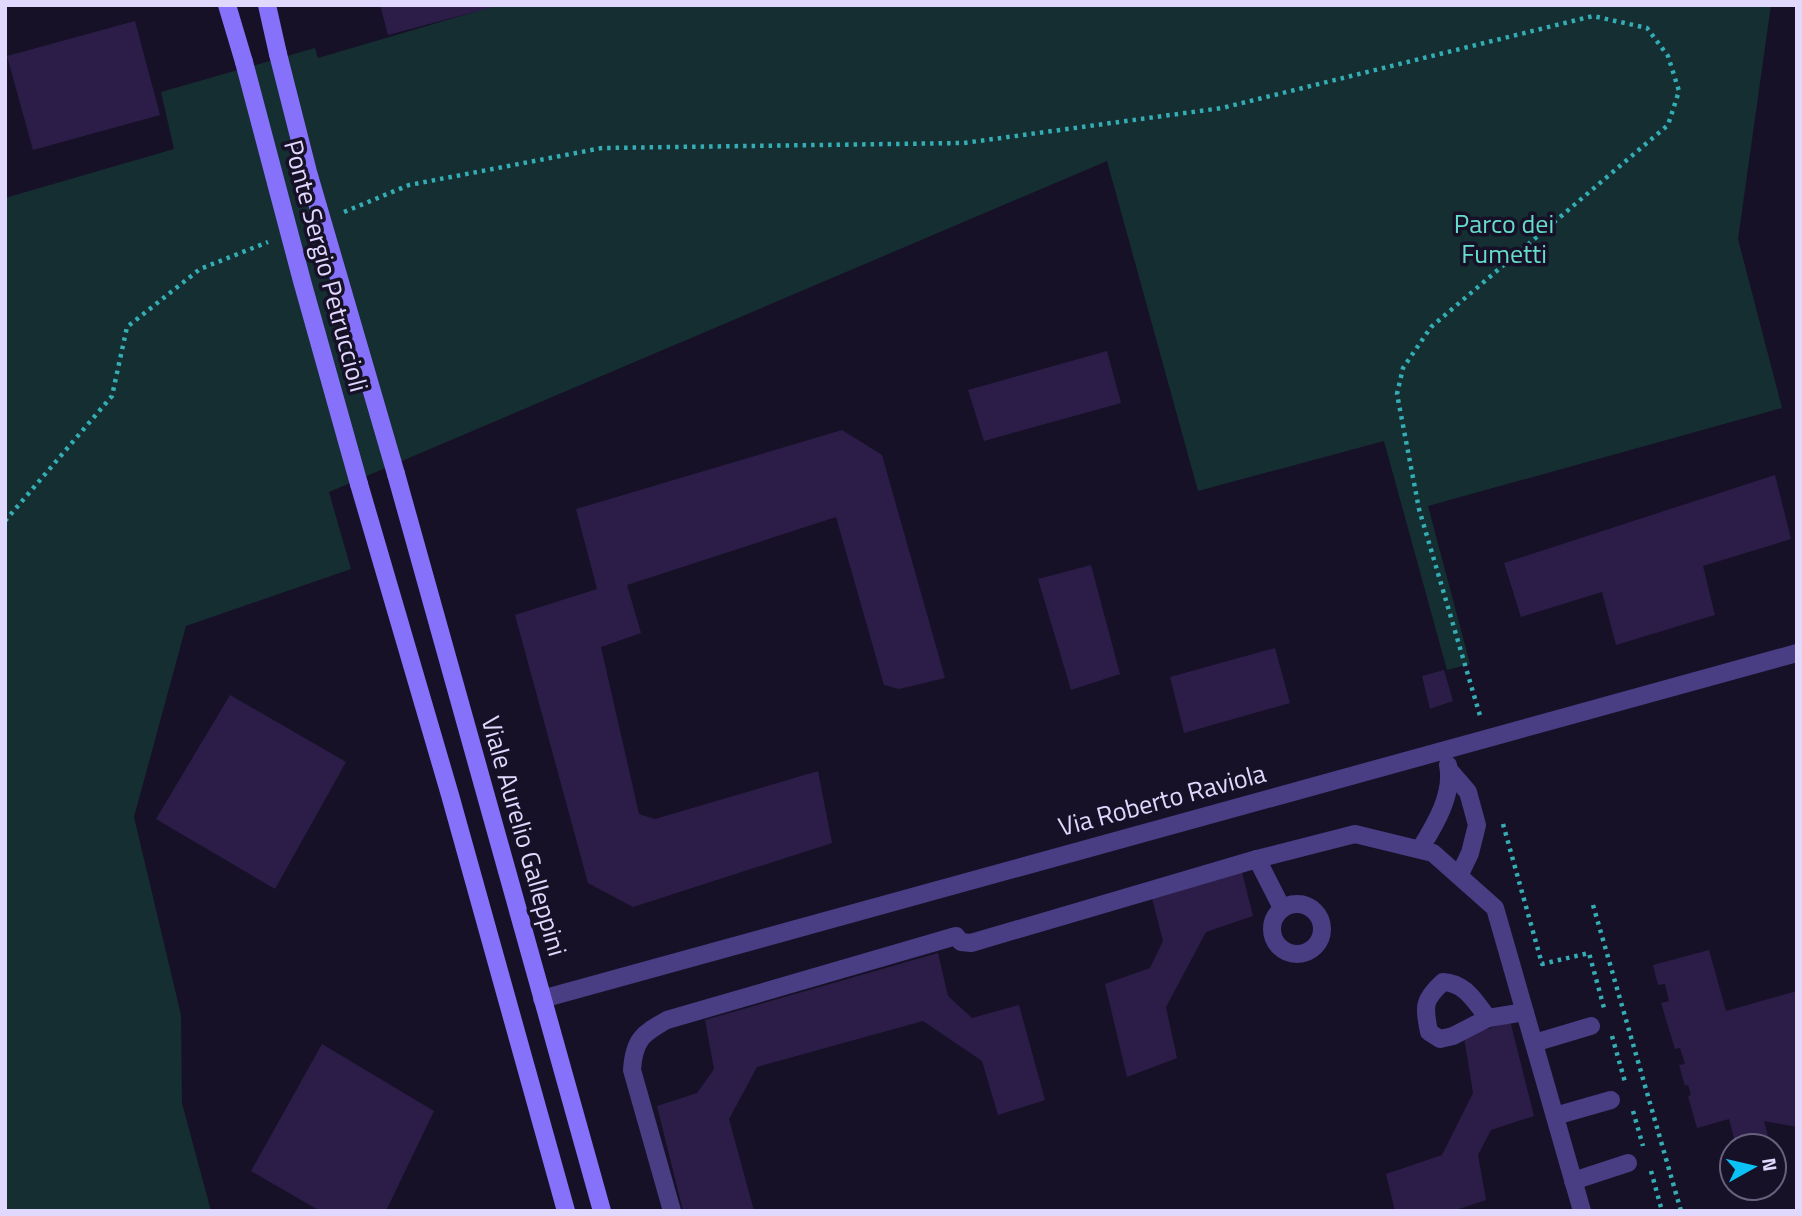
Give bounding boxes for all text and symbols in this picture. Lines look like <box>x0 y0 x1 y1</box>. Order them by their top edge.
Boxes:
street label: Ponte Sergio Petruccioli <box>274 136 379 396</box>
park label: Parco dei Fumetti <box>1454 204 1554 273</box>
street label: Viale Aurelio Galleppini <box>472 711 577 960</box>
street label: Via Roberto Raviola <box>1054 753 1270 846</box>
north arrow <box>1718 1132 1788 1202</box>
text: N <box>1755 1156 1786 1173</box>

